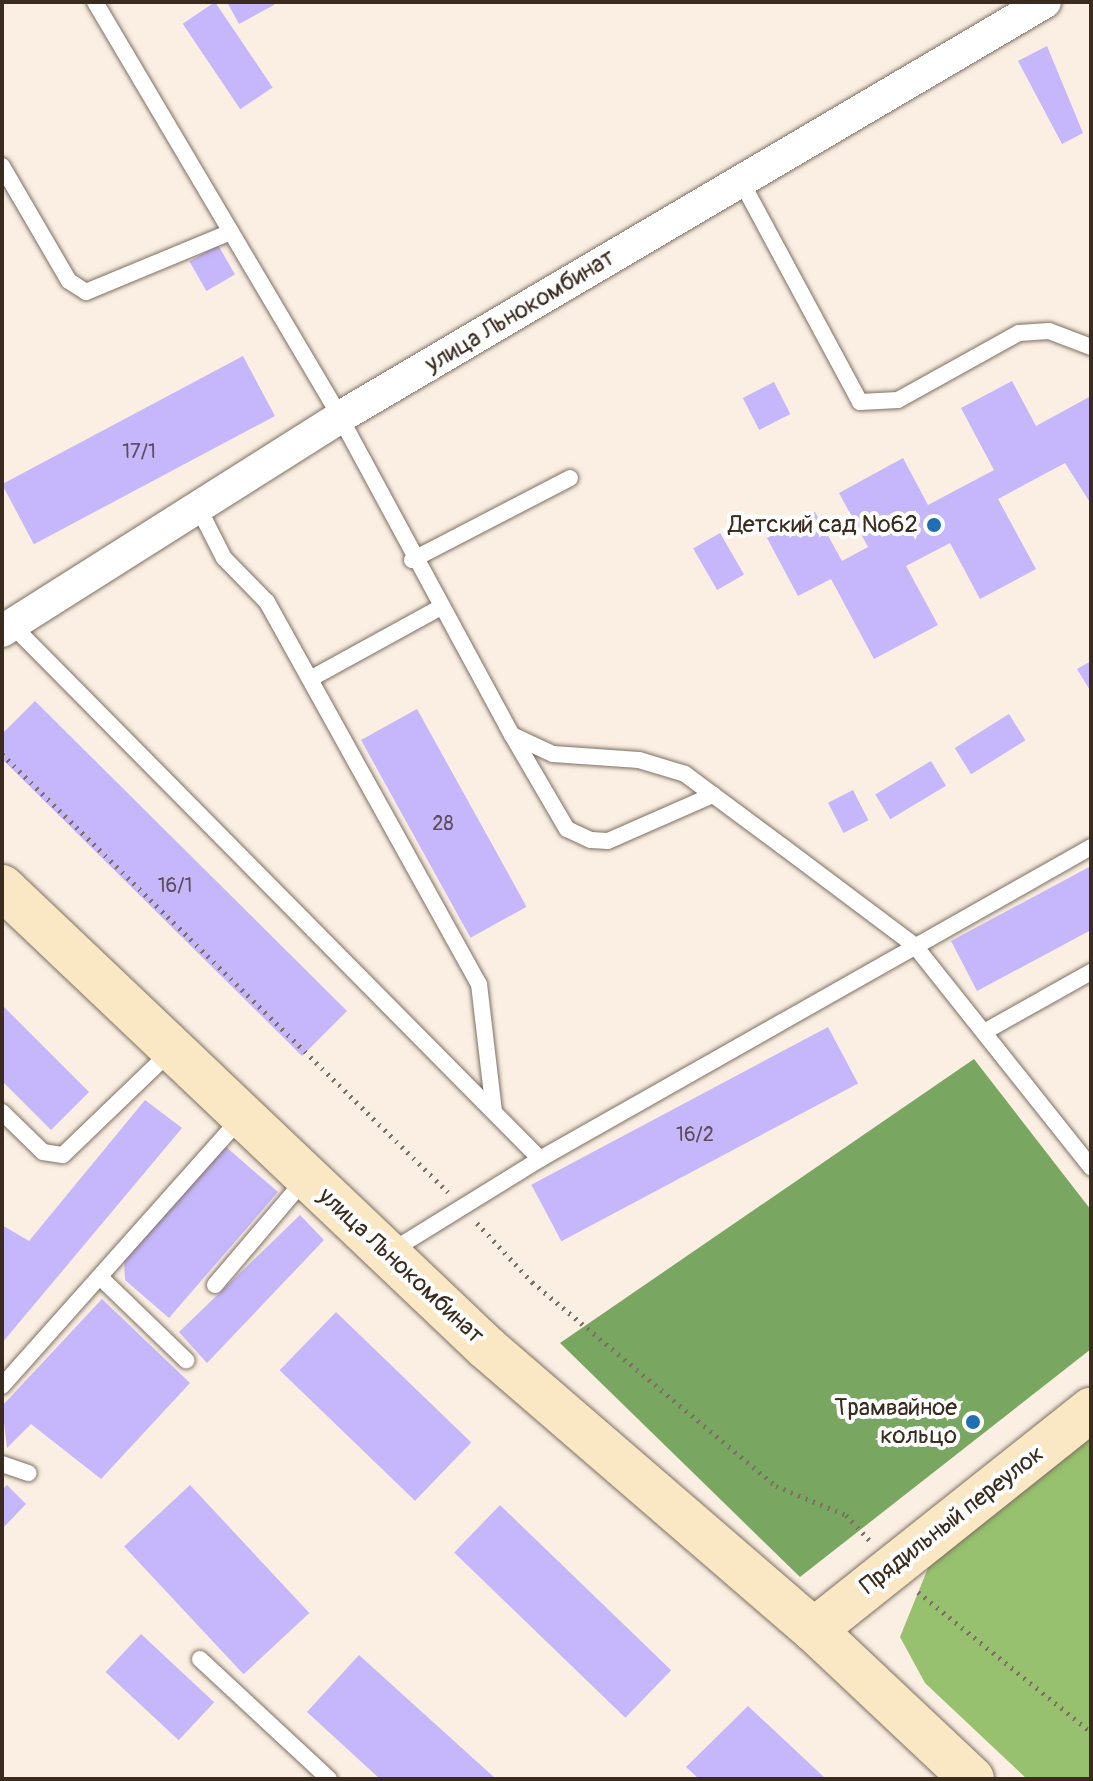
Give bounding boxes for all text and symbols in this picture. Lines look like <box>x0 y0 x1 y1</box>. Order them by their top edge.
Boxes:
street label: улица Льнокомбинат <box>420 243 620 379</box>
house number: 17/1 <box>122 439 156 463</box>
place label: Детский сад №62 <box>728 511 918 539</box>
marker: Детский сад №62 <box>925 516 943 534</box>
house number: 28 <box>432 811 454 835</box>
house number: 16/1 <box>158 873 192 897</box>
house number: 16/2 <box>676 1122 714 1146</box>
street label: улица Льнокомбинат <box>312 1182 490 1350</box>
place label: Трамвайное кольцо <box>834 1394 957 1450</box>
marker: Трамвайное кольцо <box>964 1413 982 1431</box>
street label: Прядильный переулок <box>854 1439 1050 1601</box>

